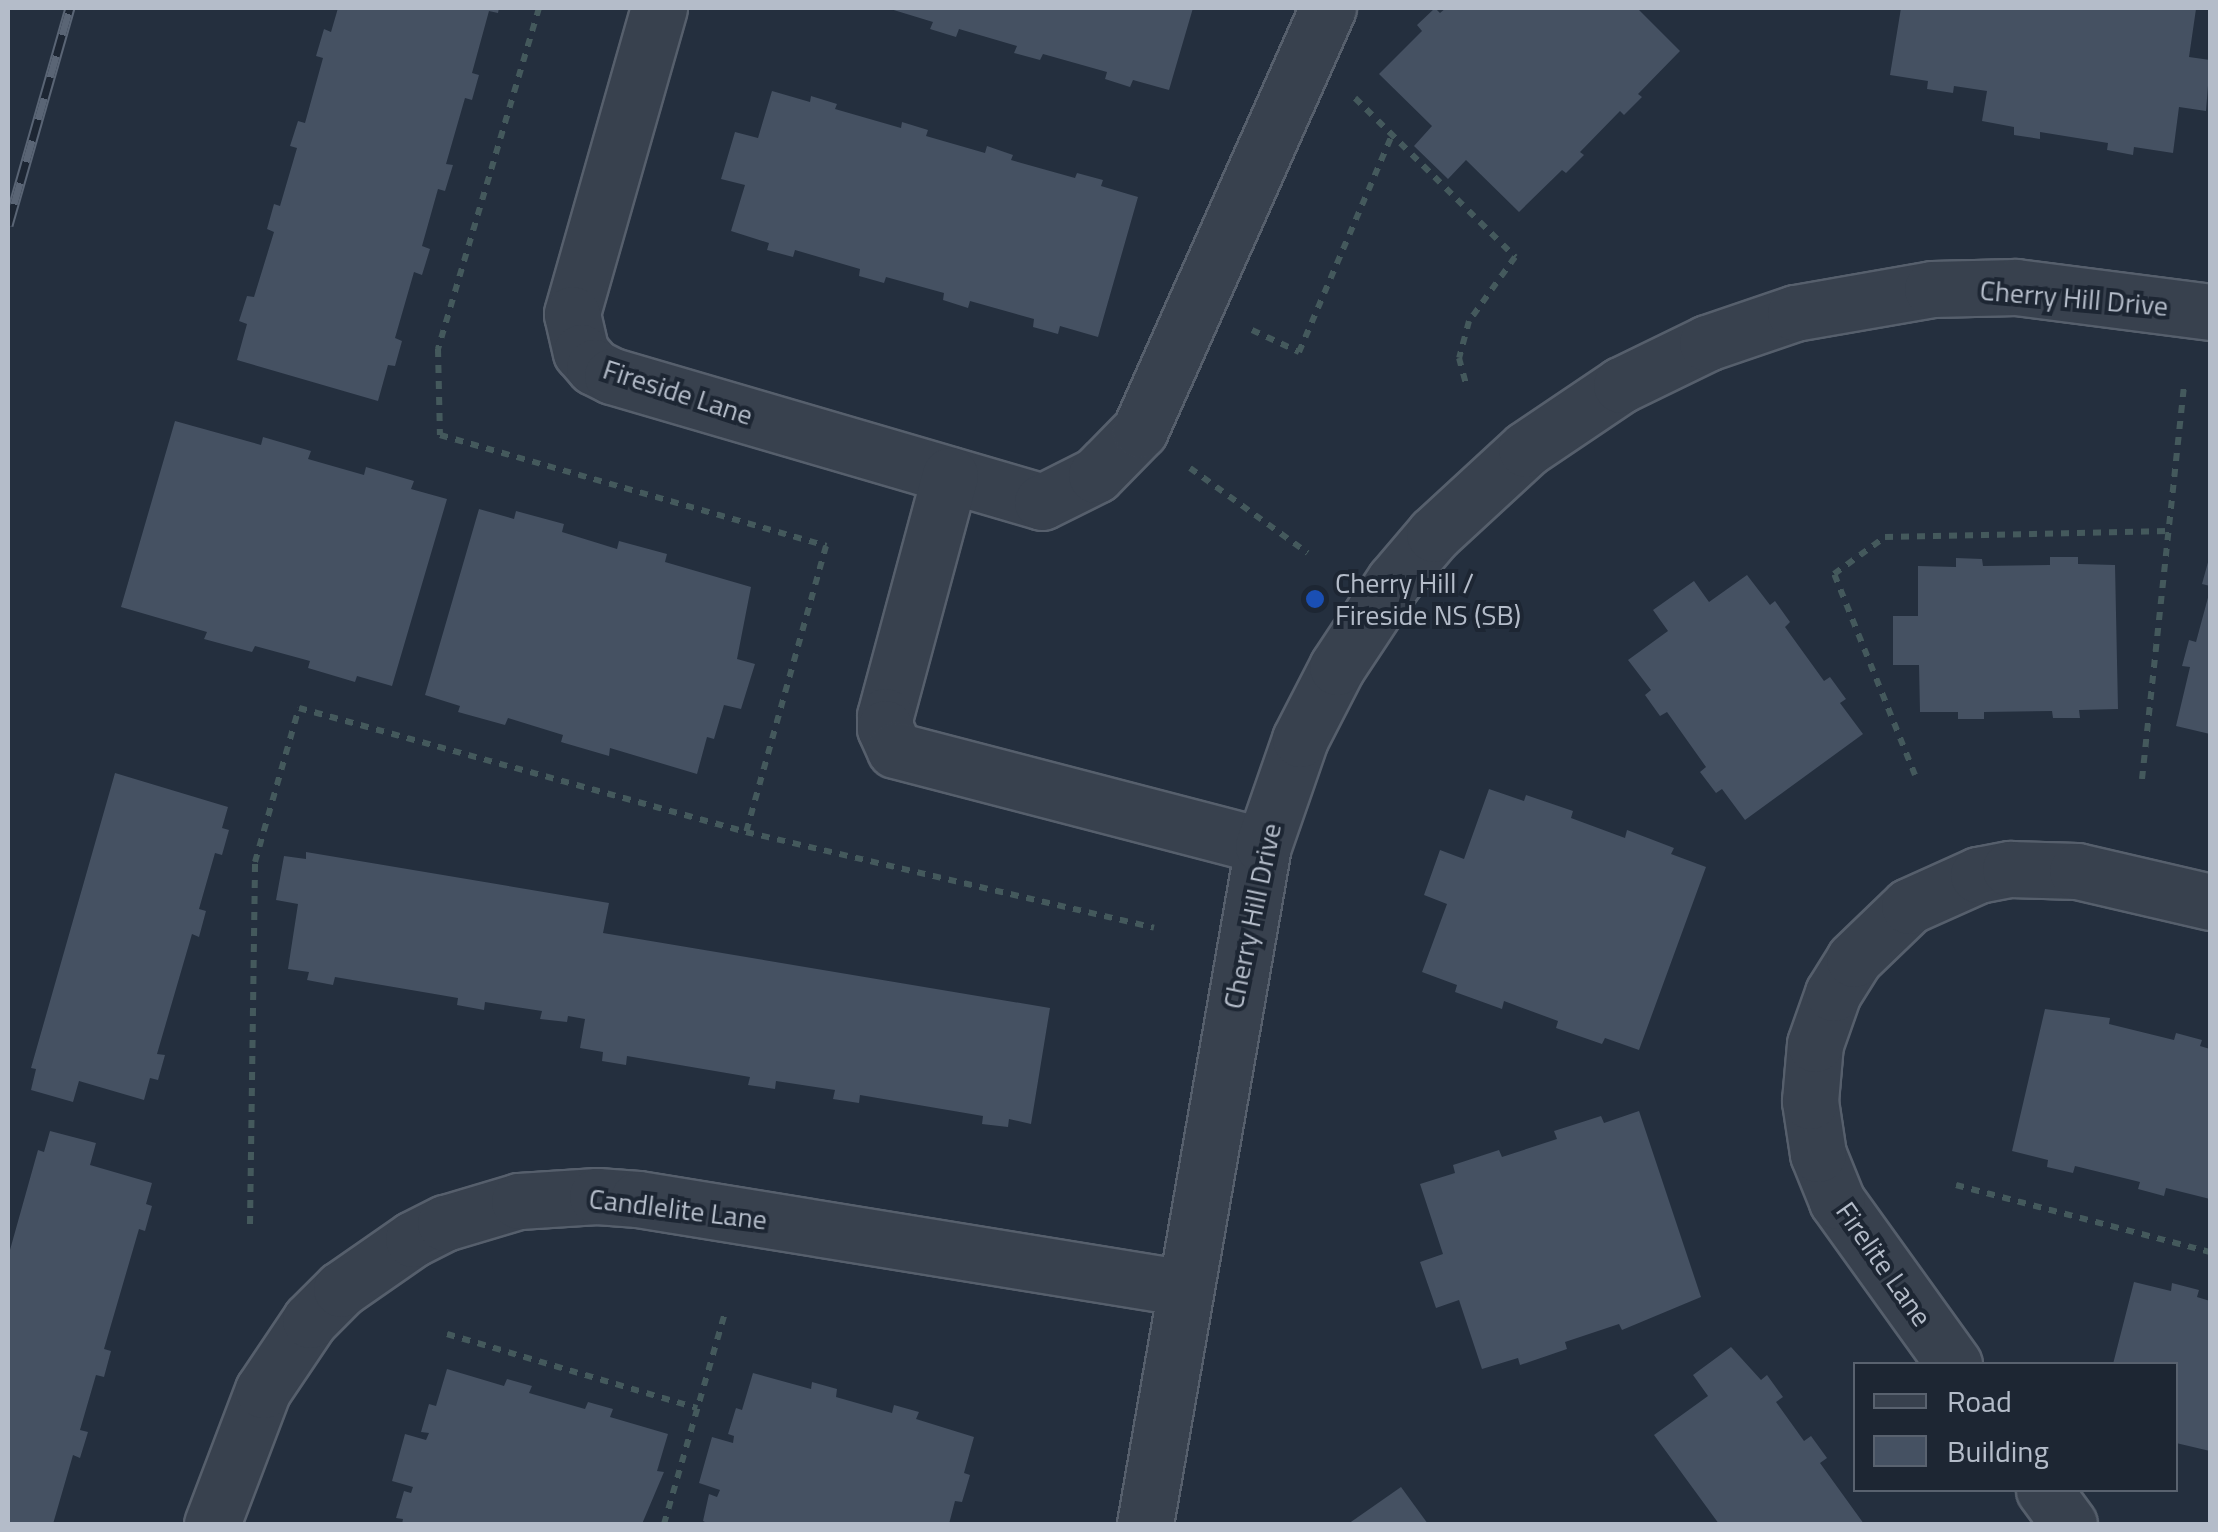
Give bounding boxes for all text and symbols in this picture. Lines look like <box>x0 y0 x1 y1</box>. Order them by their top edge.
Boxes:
street label: Cherry Hill Drive <box>1978 273 2170 323</box>
street label: Fireside Lane <box>599 352 757 432</box>
place label: Cherry Hill / Fireside NS (SB) <box>1335 566 1521 632</box>
marker: Cherry Hill / Fireside NS (SB) <box>1304 588 1326 610</box>
street label: Cherry Hill Drive <box>1216 820 1288 1012</box>
street label: Candlelite Lane <box>587 1181 769 1237</box>
street label: Firelite Lane <box>1829 1195 1939 1333</box>
legend <box>1853 1362 2178 1492</box>
text: Road <box>1947 1378 2012 1424</box>
text: Building <box>1947 1428 2049 1474</box>

